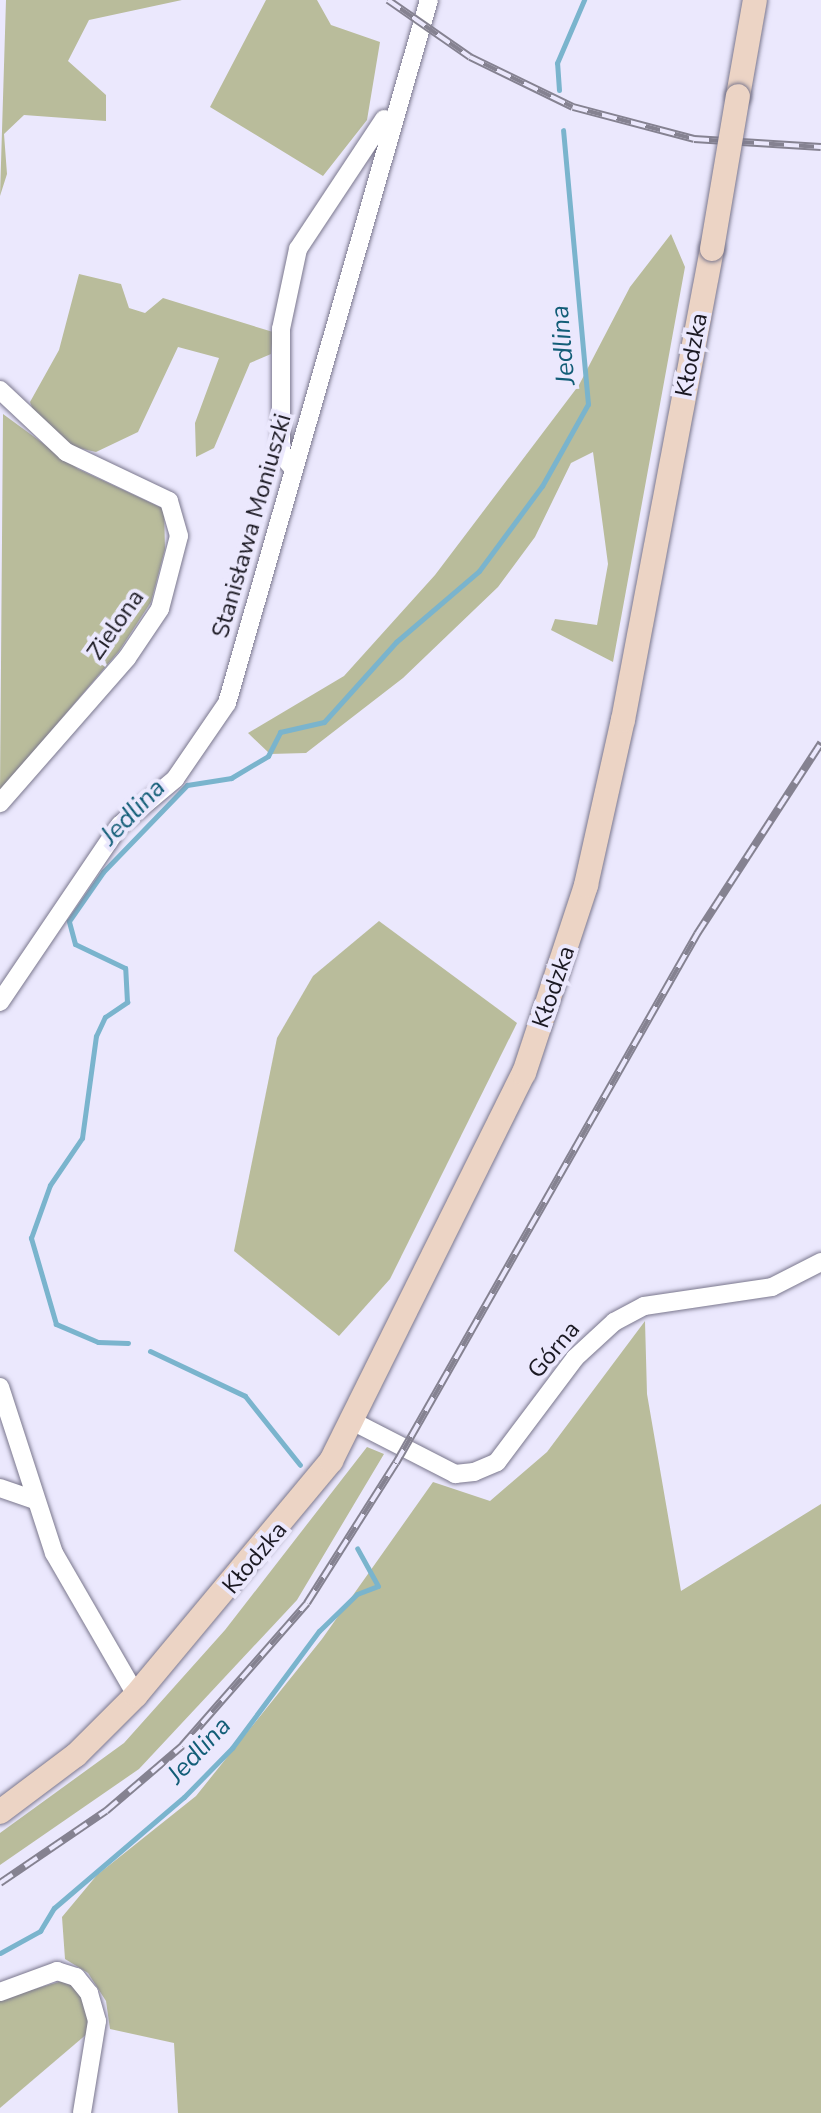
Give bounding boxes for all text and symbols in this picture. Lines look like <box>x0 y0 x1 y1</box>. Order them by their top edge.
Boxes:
water label: Jedlina <box>544 304 582 386</box>
street label: Kłodzka <box>670 311 714 399</box>
street label: Stanisława Moniuszki <box>206 411 298 641</box>
street label: Zielona <box>82 584 150 666</box>
water label: Jedlina <box>94 773 172 851</box>
street label: Kłodzka <box>527 942 581 1032</box>
street label: Górna <box>522 1316 586 1384</box>
street label: Kłodzka <box>217 1516 293 1600</box>
water label: Jedlina <box>160 1710 238 1790</box>

